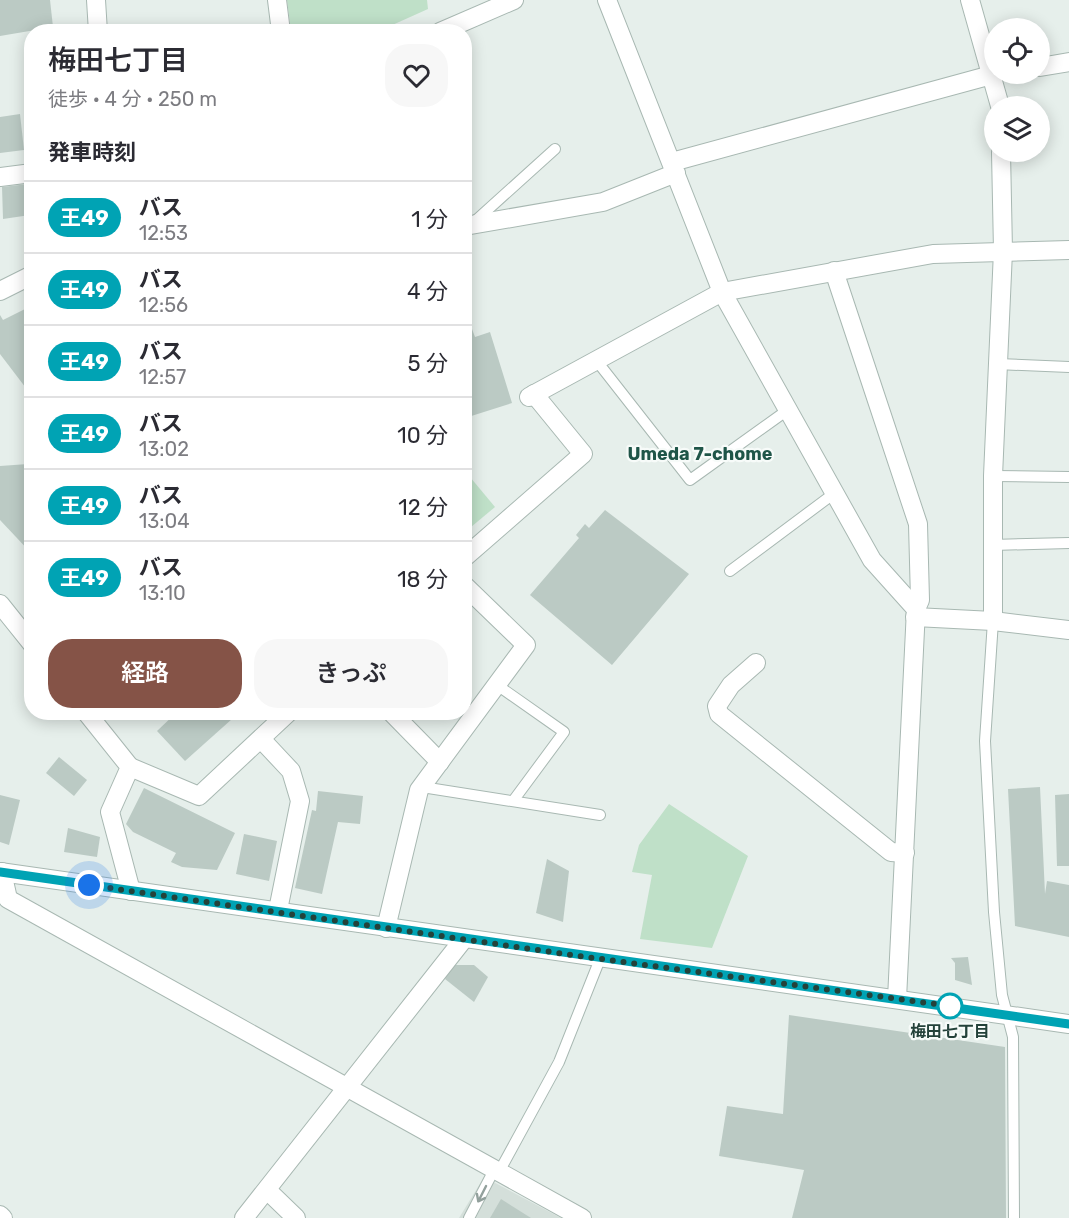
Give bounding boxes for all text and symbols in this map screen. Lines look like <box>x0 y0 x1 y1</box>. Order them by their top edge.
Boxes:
map controls <box>984 18 1050 162</box>
button: locate <box>984 18 1050 84</box>
text: 梅田七丁目 <box>48 44 188 77</box>
button: heart <box>385 44 448 107</box>
text: 徒歩 · 4 分 · 250 m <box>48 87 217 111</box>
button: layers <box>984 96 1050 162</box>
text: 発車時刻 <box>48 139 136 166</box>
text: バス <box>139 194 183 221</box>
text: 王49 <box>60 205 109 230</box>
text: 1 分 <box>411 206 448 233</box>
text: 12:53 <box>139 221 188 245</box>
text: バス <box>139 266 183 293</box>
text: 王49 <box>60 277 109 302</box>
text: 4 分 <box>407 278 448 305</box>
text: 12:56 <box>139 293 188 317</box>
text: バス <box>139 338 183 365</box>
text: 王49 <box>60 349 109 374</box>
text: 5 分 <box>408 350 448 377</box>
text: 12:57 <box>139 365 186 389</box>
text: バス <box>139 410 183 437</box>
text: 王49 <box>60 421 109 446</box>
text: 10 分 <box>397 422 448 449</box>
text: 13:02 <box>139 437 189 461</box>
district label: Umeda 7-chome <box>628 443 773 465</box>
text: バス <box>139 482 183 509</box>
text: 王49 <box>60 493 109 518</box>
text: 12 分 <box>398 494 448 521</box>
text: 13:04 <box>139 509 190 533</box>
text: バス <box>139 554 183 581</box>
text: 王49 <box>60 565 109 590</box>
text: 18 分 <box>397 566 448 593</box>
text: 13:10 <box>139 581 186 605</box>
button: 経路 <box>48 639 242 708</box>
button: きっぷ <box>254 639 448 708</box>
your location <box>74 870 104 900</box>
marker: 梅田七丁目 <box>937 993 963 1019</box>
place label: 梅田七丁目 <box>910 1022 990 1041</box>
one-way arrow <box>476 1185 488 1202</box>

